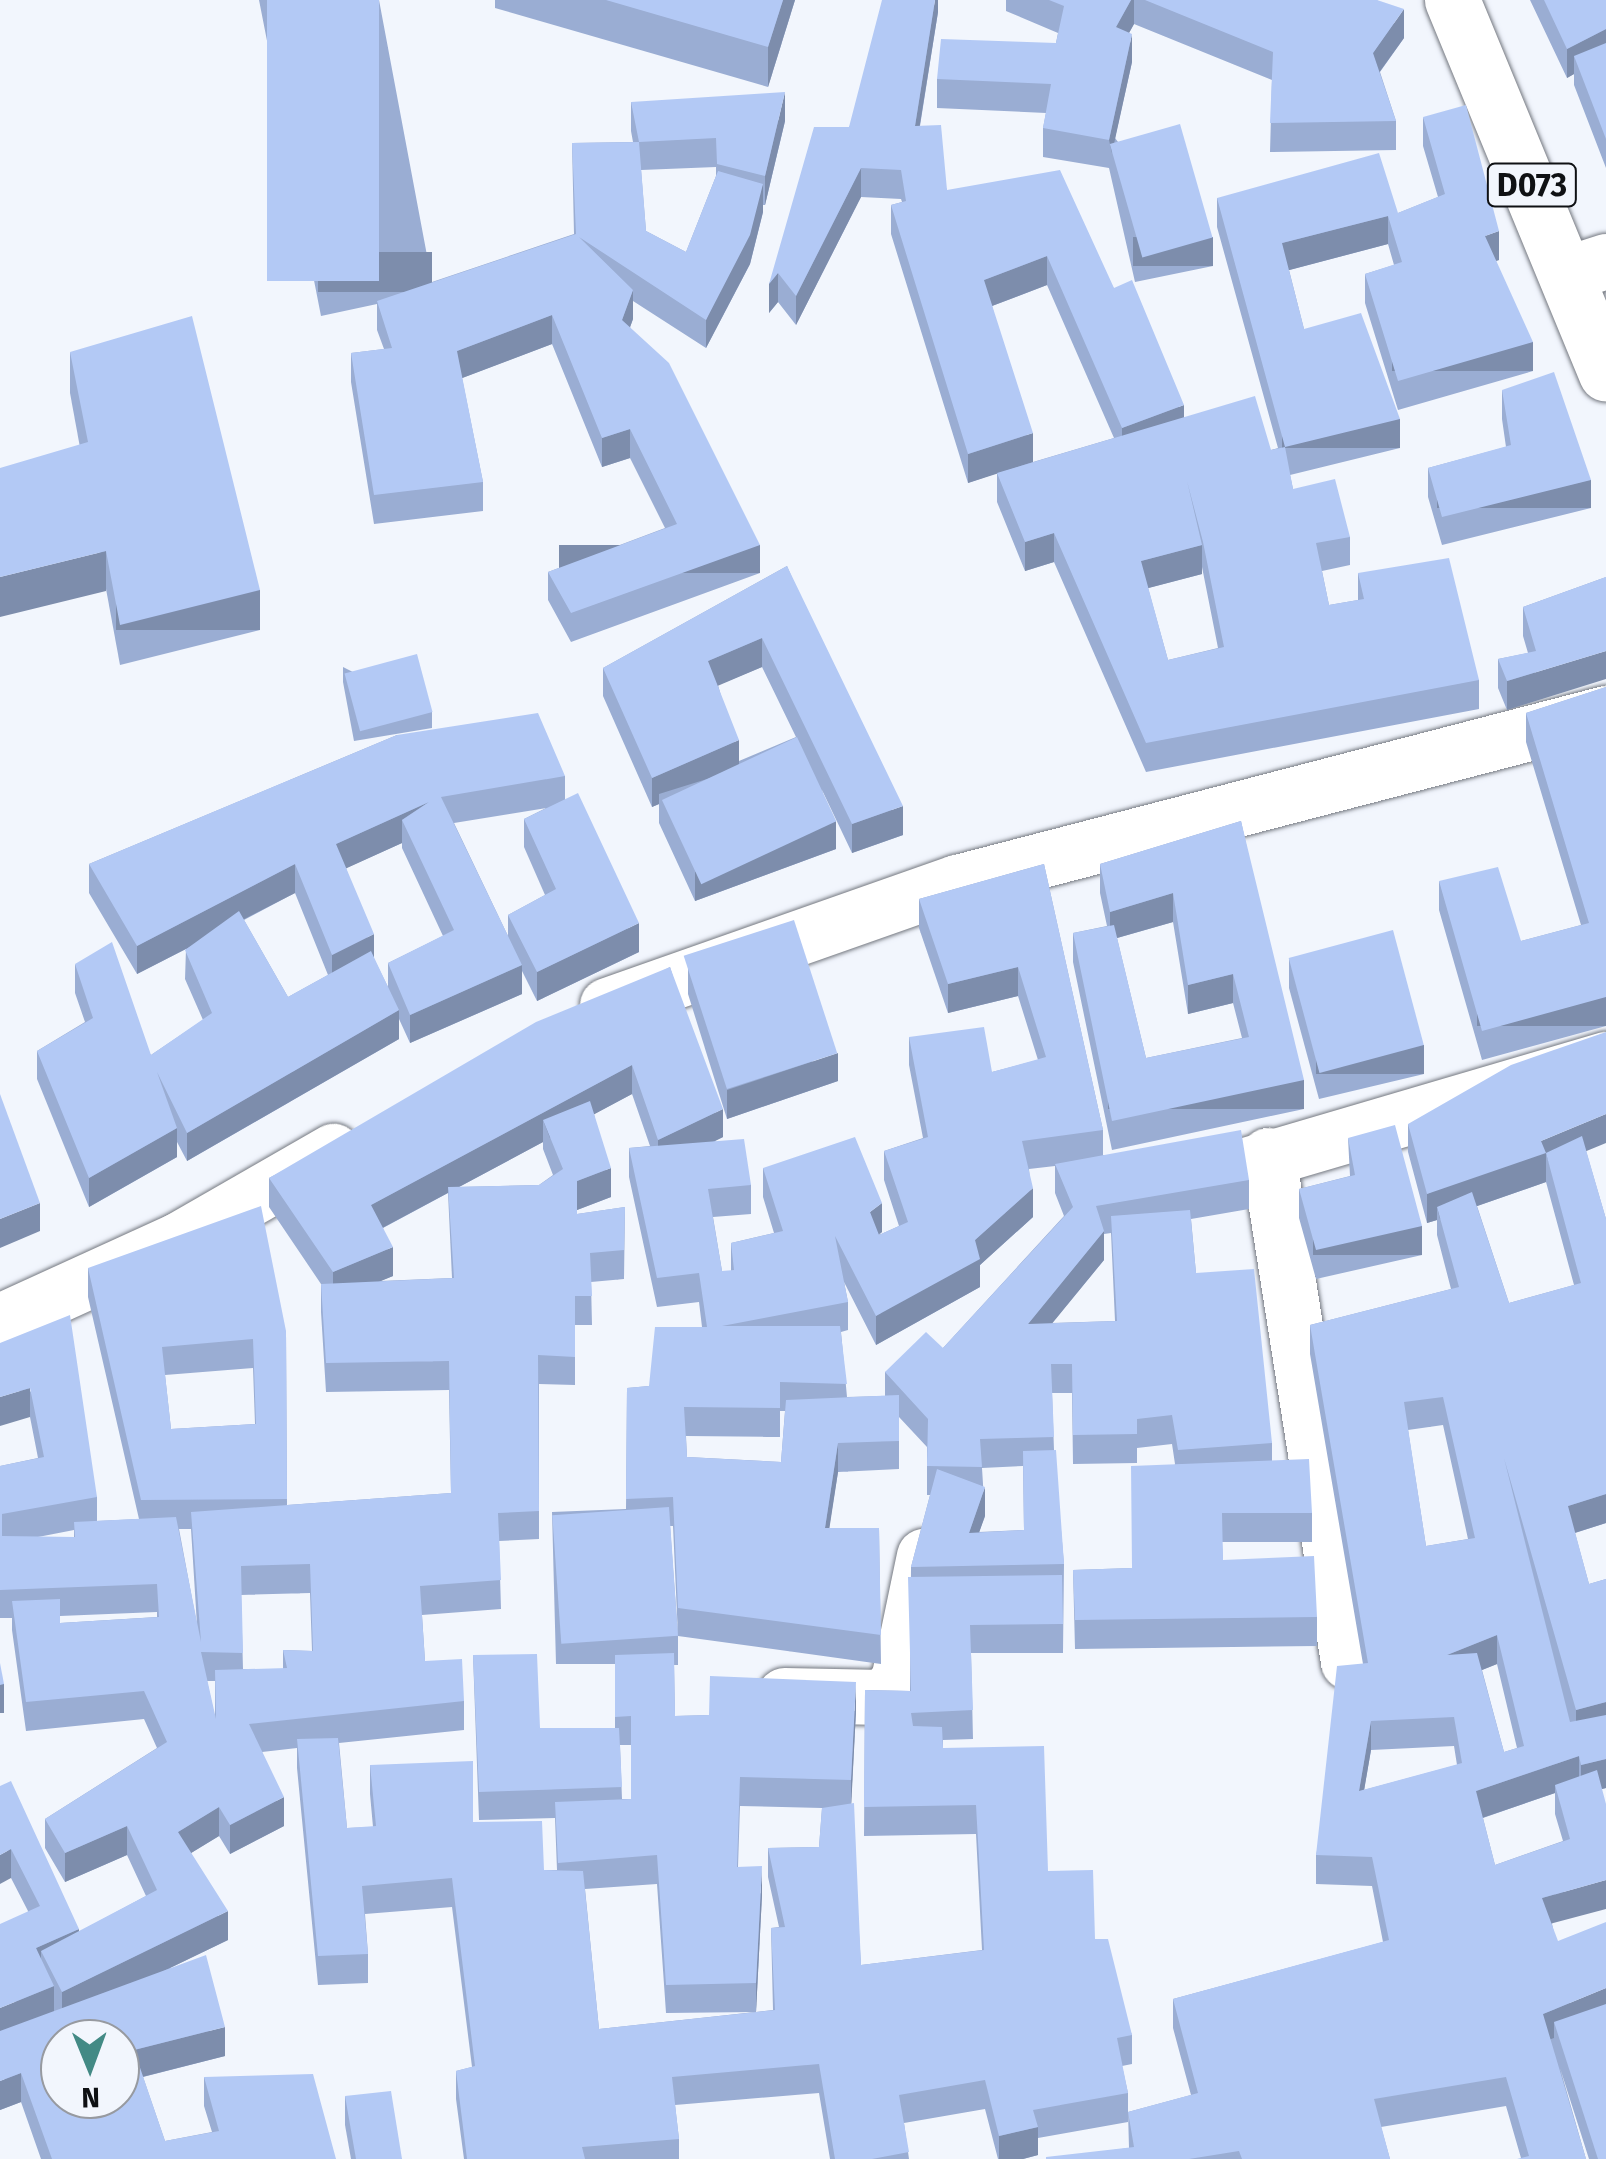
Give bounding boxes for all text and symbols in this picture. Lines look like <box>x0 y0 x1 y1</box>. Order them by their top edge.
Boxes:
road number: D073 <box>1484 158 1580 212</box>
north arrow <box>40 2019 140 2119</box>
text: N <box>81 2081 100 2114</box>

